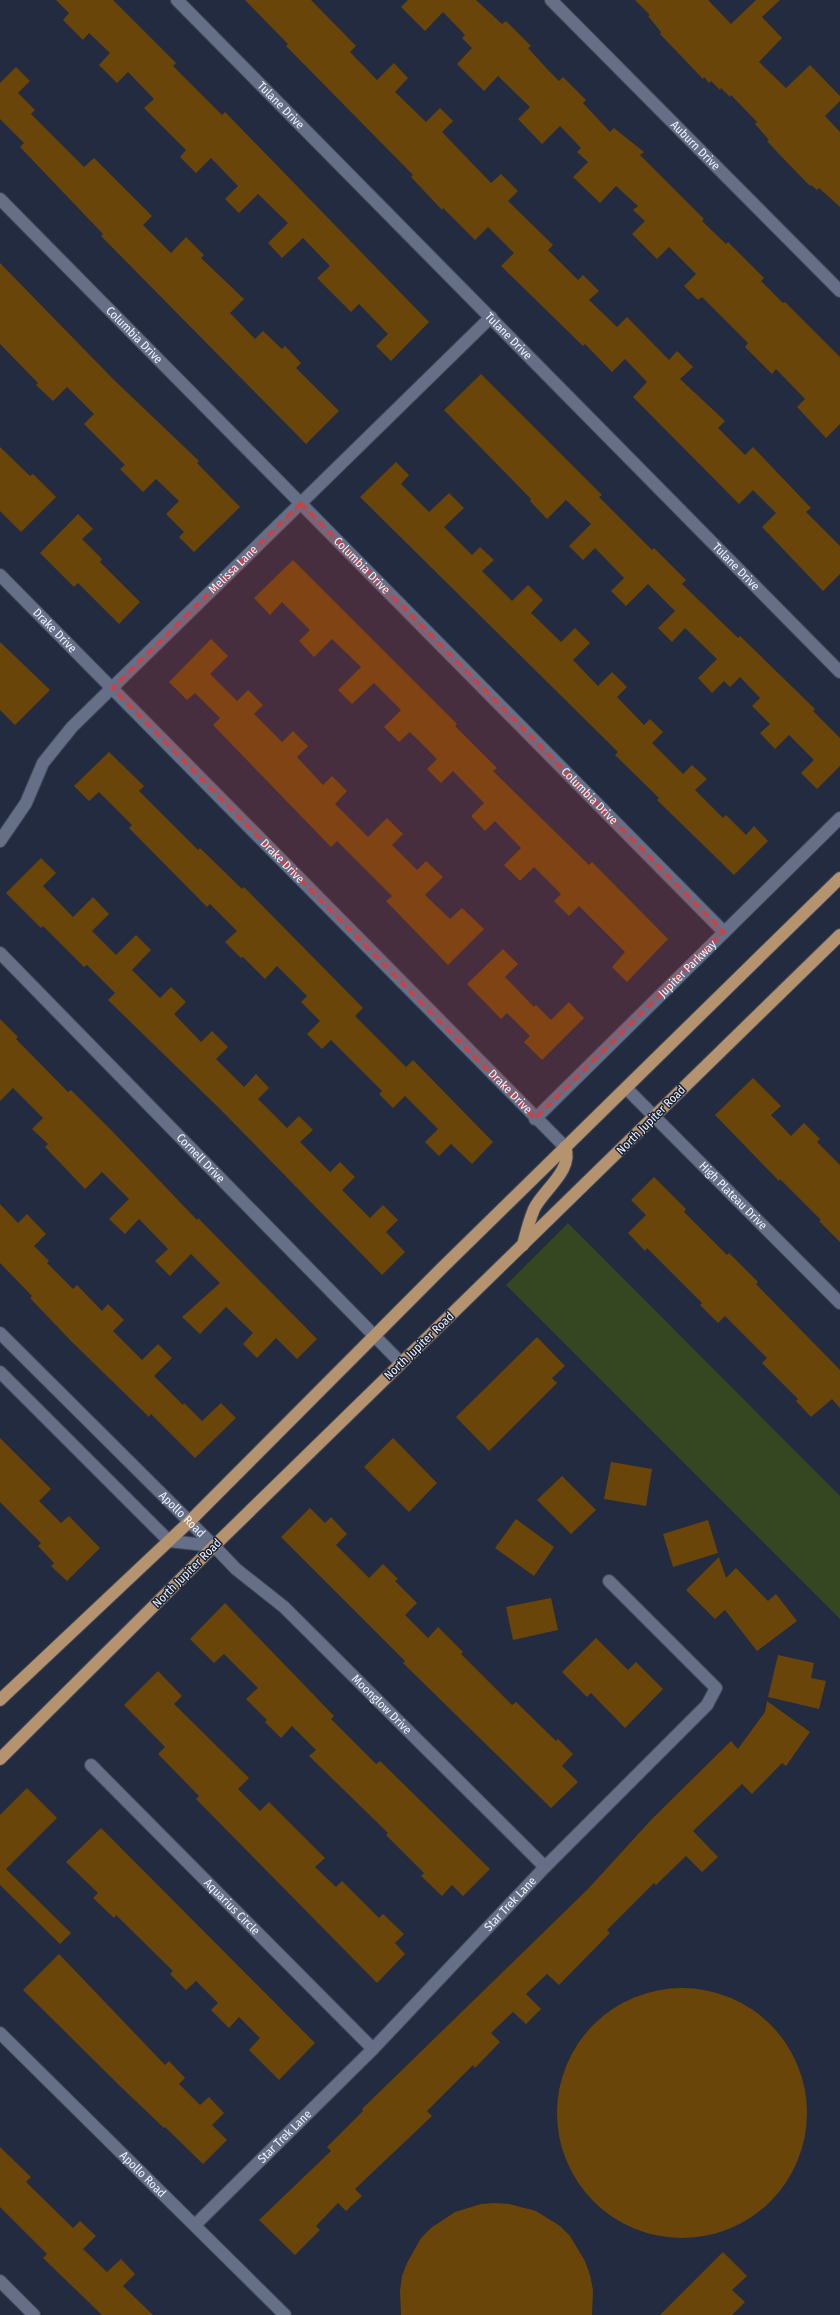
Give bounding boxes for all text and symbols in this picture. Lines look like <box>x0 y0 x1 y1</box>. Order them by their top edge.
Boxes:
street label: Tulane Drive <box>255 79 307 132</box>
street label: Auburn Drive <box>668 118 723 173</box>
street label: Columbia Drive <box>103 303 165 366</box>
street label: Tulane Drive <box>482 309 535 363</box>
street label: Columbia Drive <box>331 534 393 597</box>
street label: Tulane Drive <box>710 540 762 593</box>
street label: Melissa Lane <box>206 542 260 596</box>
street label: Drake Drive <box>30 606 80 656</box>
street label: Columbia Drive <box>558 765 621 827</box>
street label: Drake Drive <box>258 836 307 886</box>
street label: Jupiter Parkway <box>655 937 720 1000</box>
street label: Drake Drive <box>485 1067 535 1117</box>
street label: North Jupiter Road <box>614 1083 688 1157</box>
street label: Cornell Drive <box>174 1131 228 1186</box>
street label: High Plateau Drive <box>696 1159 770 1233</box>
street label: North Jupiter Road <box>381 1309 457 1383</box>
street label: Apollo Road <box>156 1488 208 1540</box>
street label: North Jupiter Road <box>150 1536 224 1610</box>
street label: Moonglow Drive <box>349 1672 415 1737</box>
street label: Star Trek Lane <box>481 1874 539 1934</box>
street label: Aquarius Circle <box>201 1876 263 1938</box>
street label: Star Trek Lane <box>255 2107 314 2166</box>
street label: Apollo Road <box>117 2149 169 2200</box>

